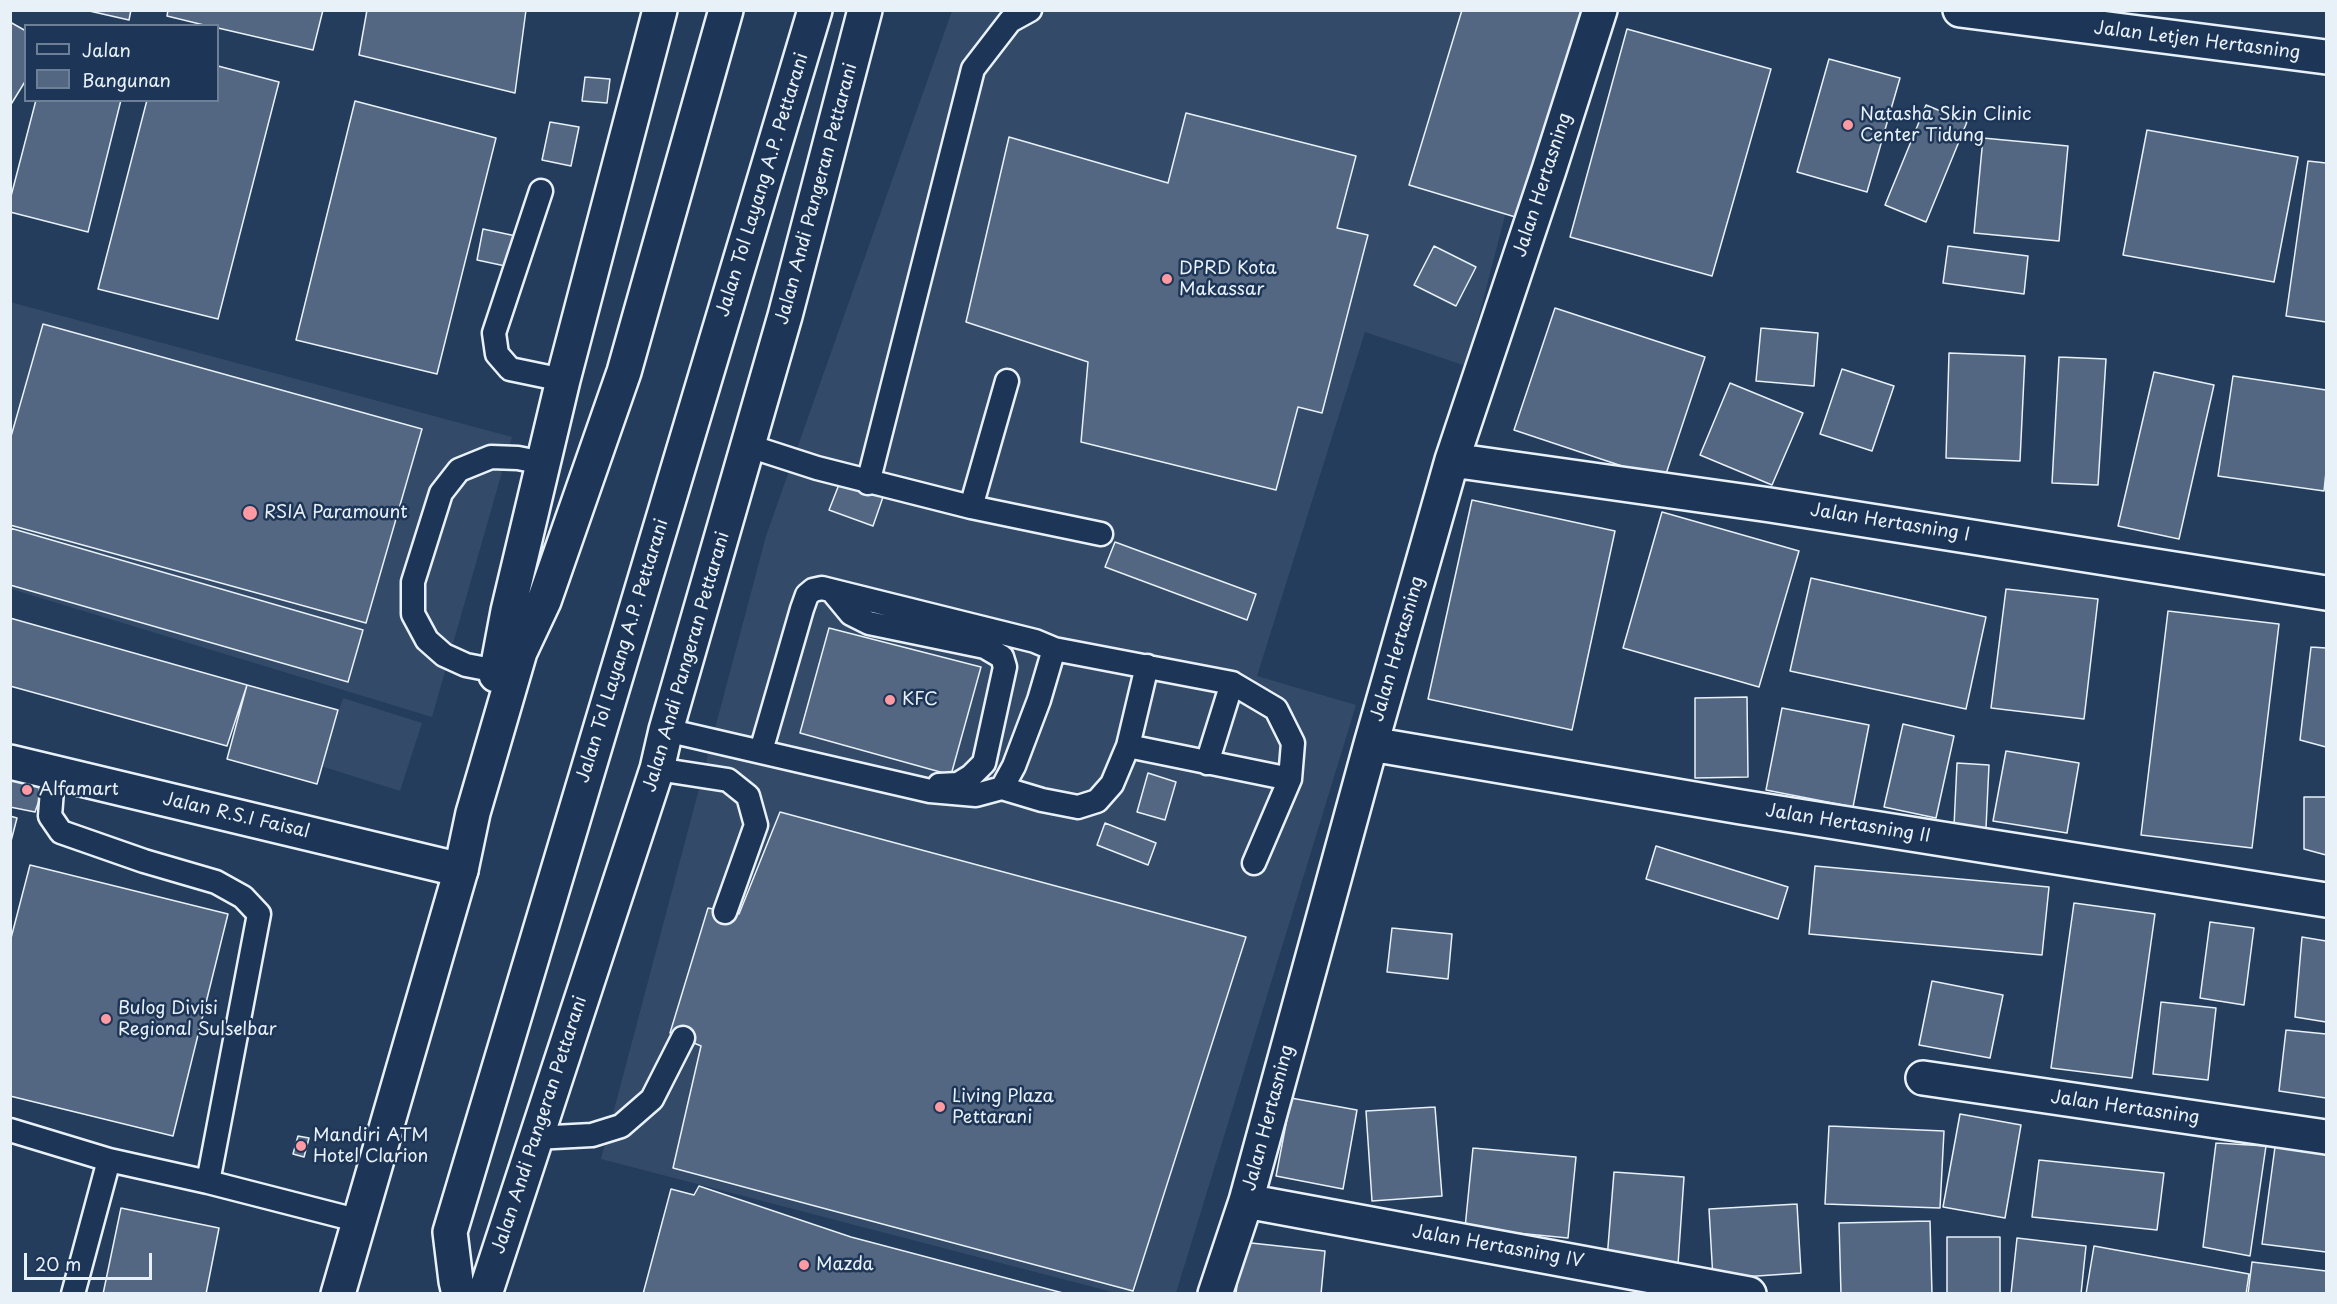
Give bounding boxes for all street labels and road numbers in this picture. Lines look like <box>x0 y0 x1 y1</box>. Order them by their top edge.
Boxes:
street label: Jalan Letjen Hertasning <box>2093 18 2301 64</box>
street label: Jalan Tol Layang A.P. Pettarani <box>713 51 813 319</box>
street label: Jalan Andi Pangeran Pettarani <box>772 61 862 327</box>
street label: Jalan Hertasning <box>1510 110 1576 260</box>
street label: Jalan Hertasning I <box>1809 500 1971 546</box>
street label: Jalan Tol Layang A.P. Pettarani <box>573 517 673 785</box>
street label: Jalan Andi Pangeran Pettarani <box>639 529 735 795</box>
street label: Jalan Hertasning <box>1367 574 1429 724</box>
street label: Jalan R.S.I Faisal <box>160 789 312 843</box>
street label: Jalan Hertasning II <box>1764 800 1932 848</box>
street label: Jalan Andi Pangeran Pettarani <box>488 993 592 1257</box>
street label: Jalan Hertasning <box>1239 1043 1299 1193</box>
street label: Jalan Hertasning <box>2049 1087 2201 1129</box>
street label: Jalan Hertasning IV <box>1410 1221 1586 1273</box>

